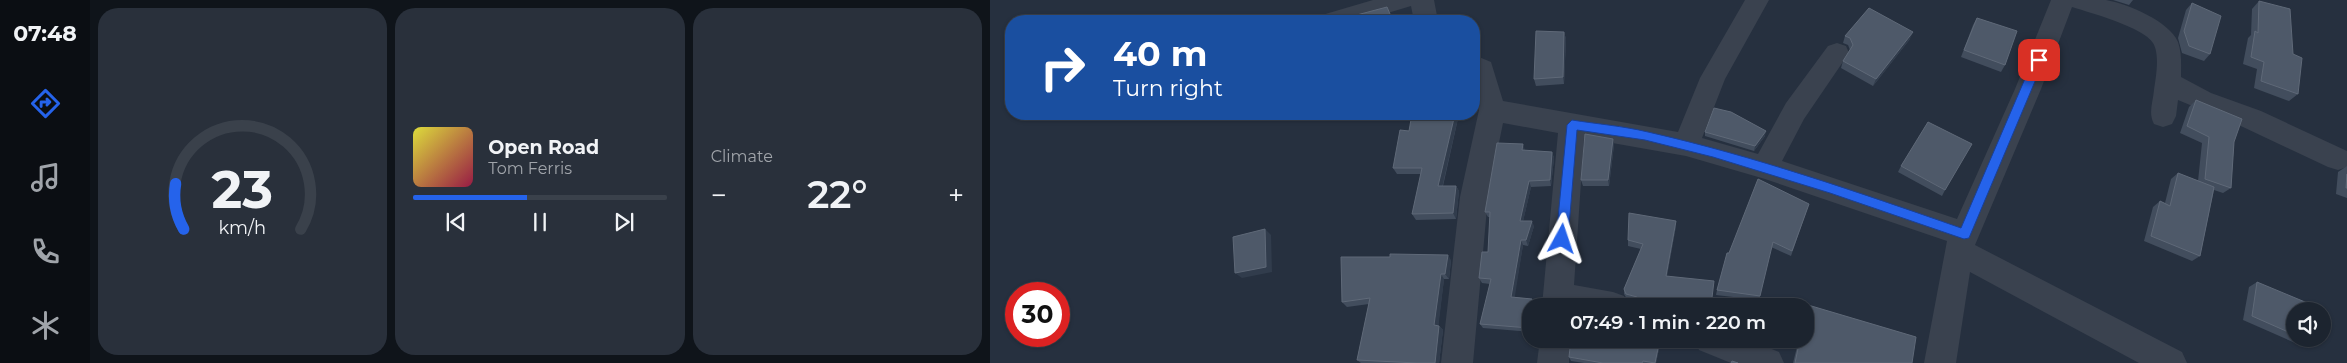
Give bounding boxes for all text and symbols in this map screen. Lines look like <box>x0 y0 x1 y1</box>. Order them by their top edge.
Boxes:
text: 07:48 <box>13 20 77 47</box>
text: 40 m <box>1113 32 1208 75</box>
icon: right <box>1030 35 1095 100</box>
pin <box>2018 39 2060 81</box>
icon: arrive <box>2025 46 2053 74</box>
text: Turn right <box>1113 75 1223 102</box>
icon: directions <box>28 86 63 121</box>
text: Open Road <box>488 136 599 159</box>
text: Climate <box>711 147 773 166</box>
text: 23 <box>212 158 273 221</box>
text: Tom Ferris <box>488 159 572 178</box>
icon: music <box>28 160 63 195</box>
text: 22° <box>807 171 867 218</box>
text: − <box>711 178 727 212</box>
text: + <box>948 178 964 212</box>
icon: previous <box>442 208 470 236</box>
icon: pause <box>526 208 554 236</box>
icon: next <box>610 208 638 236</box>
position arrow <box>1535 212 1587 264</box>
text: km/h <box>219 217 266 238</box>
icon: phone <box>28 234 63 269</box>
speed limit sign: 30 <box>1005 282 1070 347</box>
map controls <box>2286 302 2331 347</box>
button: sound <box>2286 302 2331 347</box>
icon: climate <box>28 308 63 343</box>
text: 07:49 · 1 min · 220 m <box>1570 311 1766 334</box>

